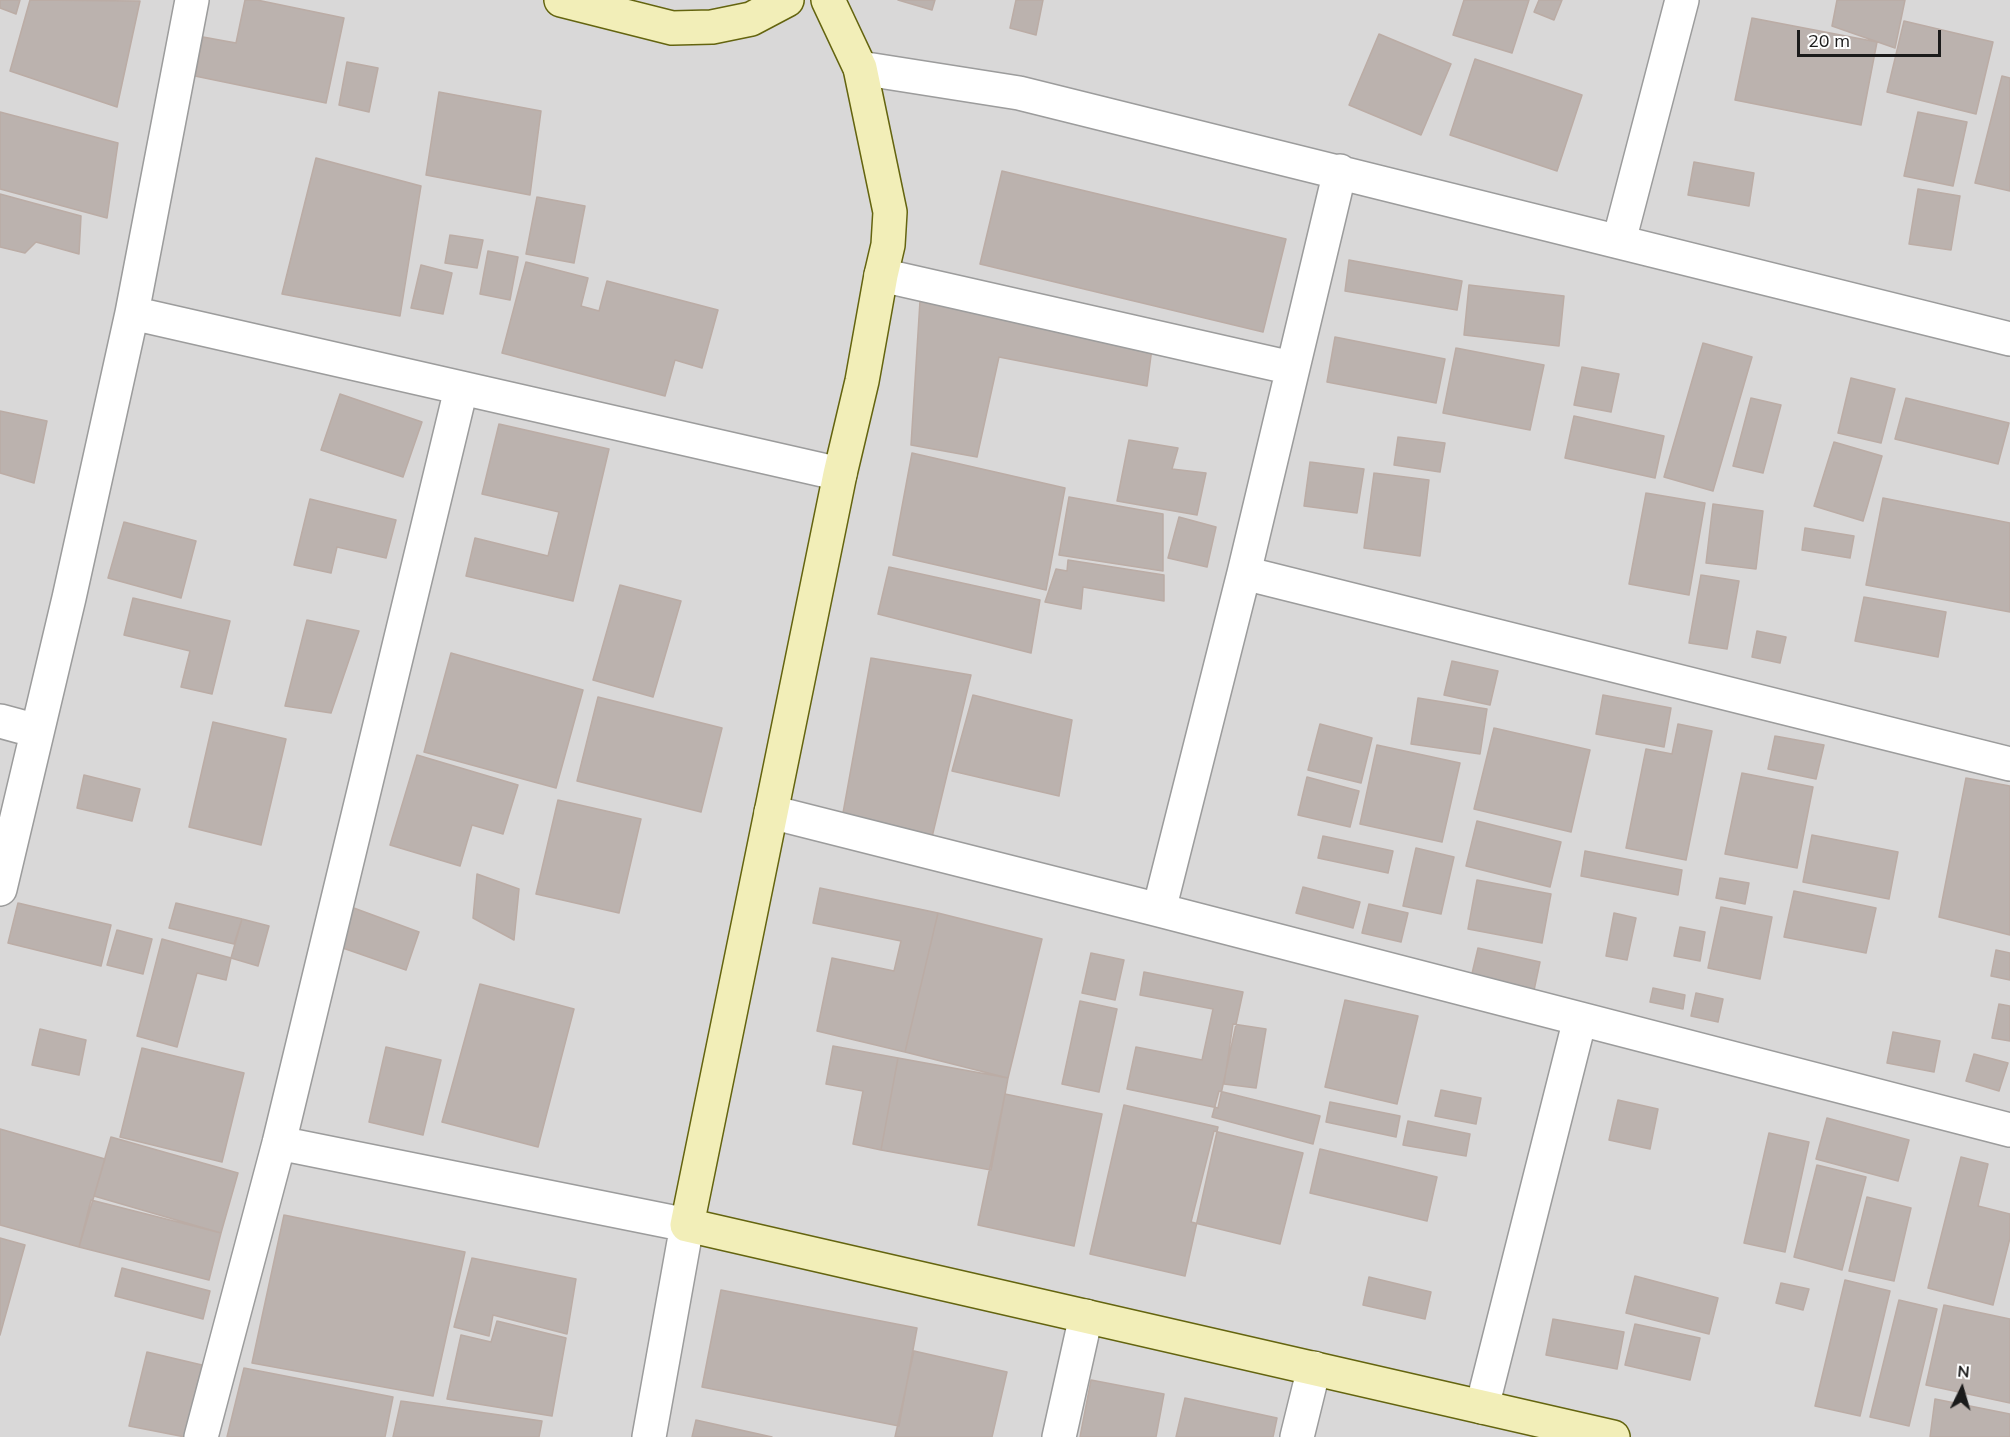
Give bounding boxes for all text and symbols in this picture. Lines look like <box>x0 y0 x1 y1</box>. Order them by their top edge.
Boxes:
scale bar <box>1800 18 1944 56</box>
text: 20 m <box>1808 29 1850 52</box>
north arrow <box>1932 1359 1992 1419</box>
text: N <box>1957 1361 1970 1382</box>

